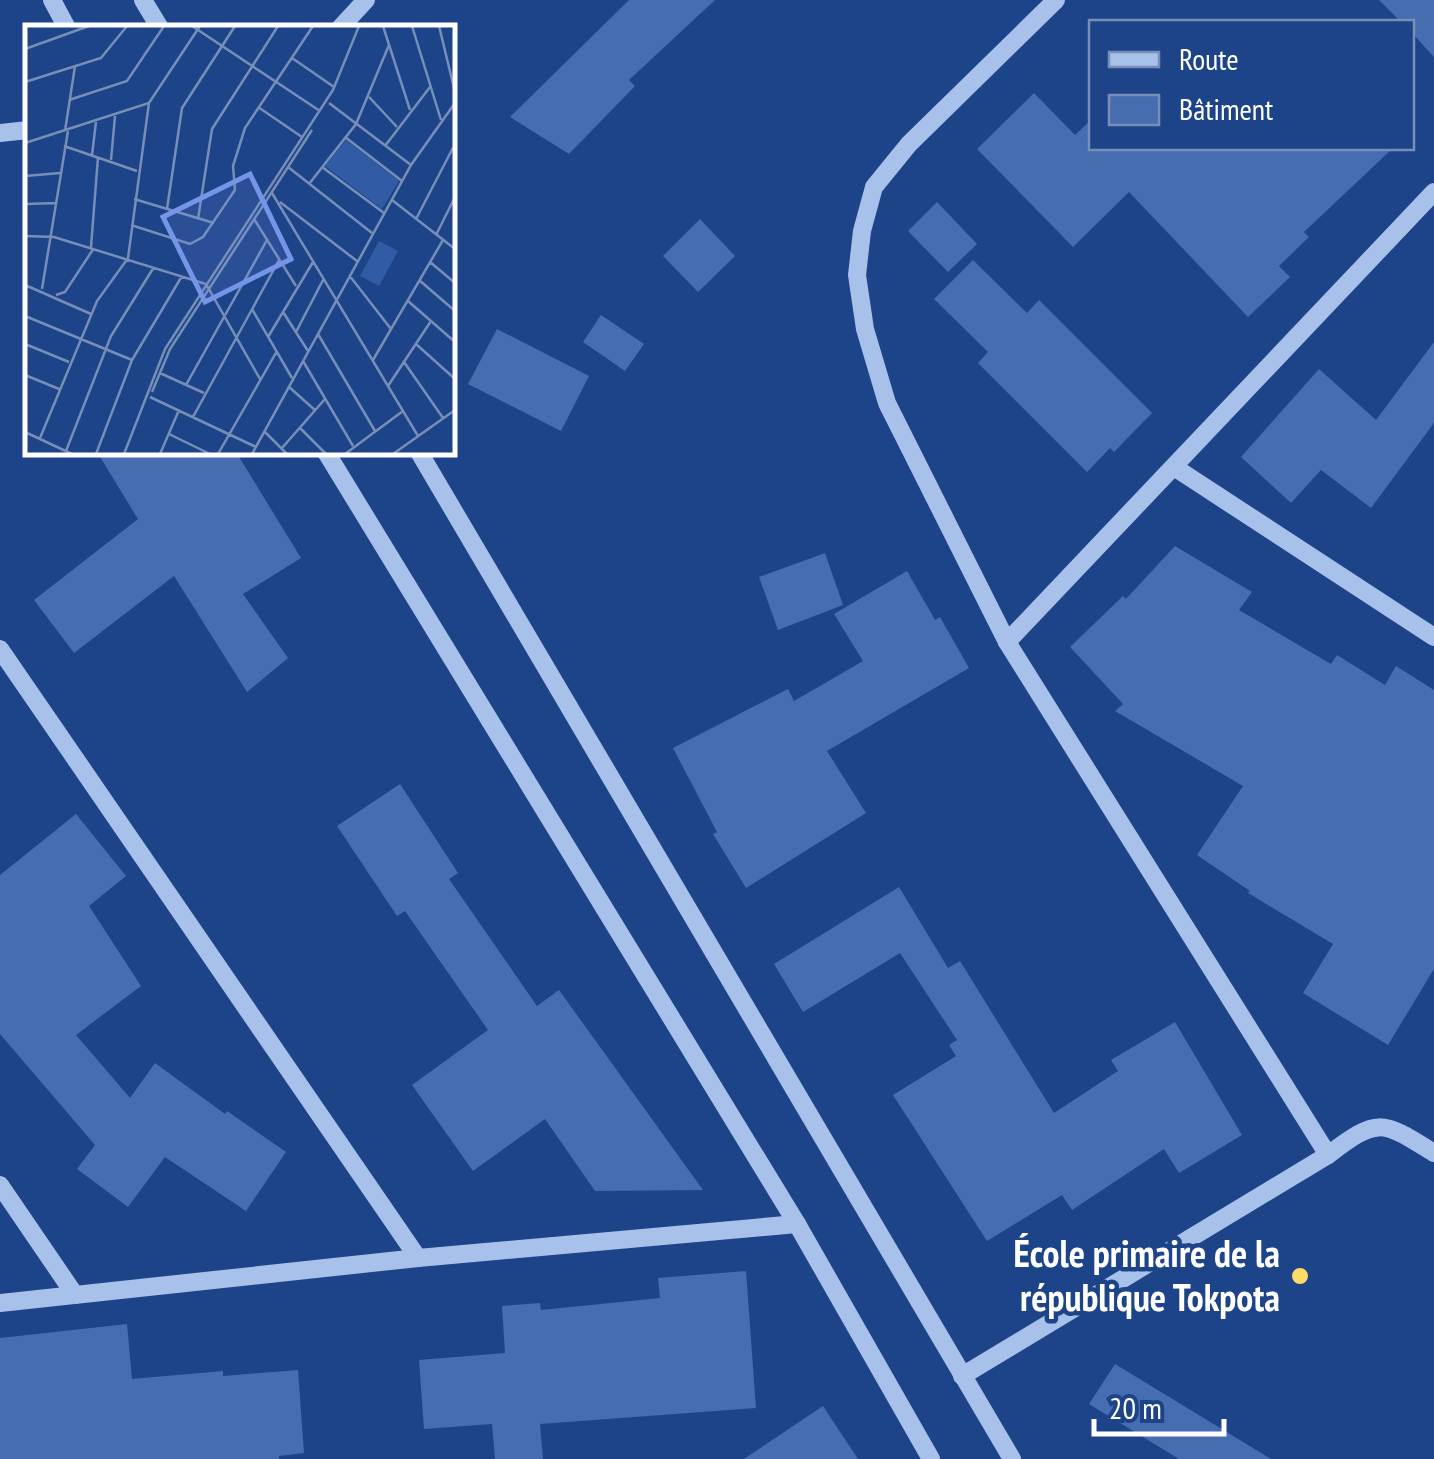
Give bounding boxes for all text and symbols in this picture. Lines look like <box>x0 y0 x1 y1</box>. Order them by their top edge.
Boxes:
legend <box>1089 20 1414 150</box>
inset map <box>25 25 455 455</box>
text: Route <box>1179 39 1239 78</box>
text: Bâtiment <box>1179 89 1274 128</box>
place label: École primaire de la république Tokpota <box>1013 1228 1280 1321</box>
marker: École primaire de la république Tokpota <box>1289 1265 1311 1287</box>
scale bar <box>1094 1374 1224 1436</box>
text: 20 m <box>1109 1388 1162 1427</box>

